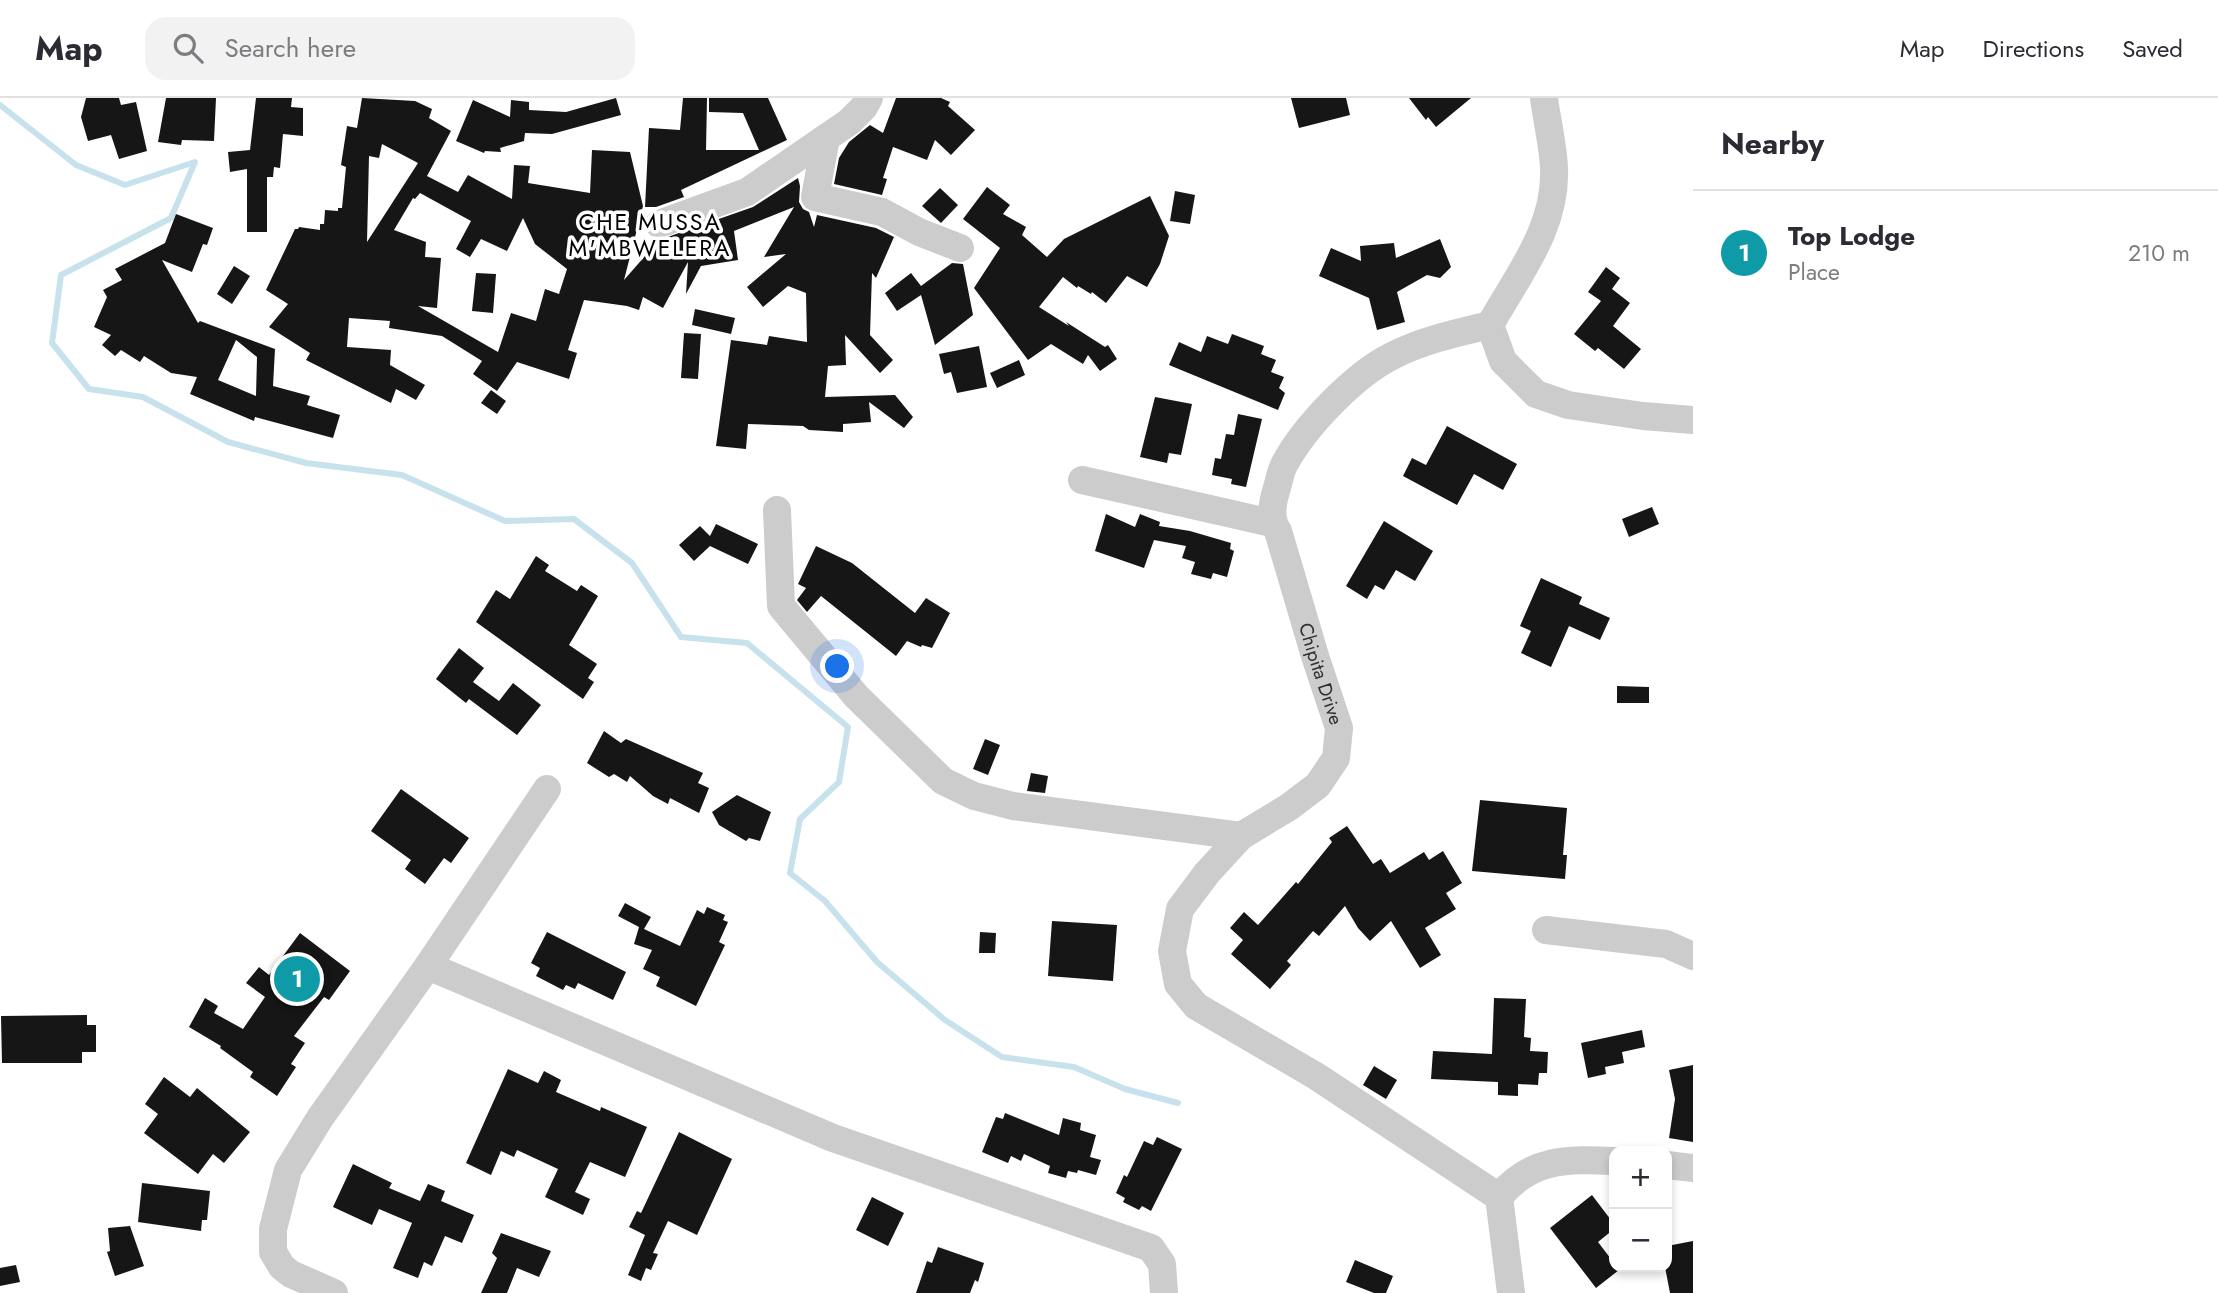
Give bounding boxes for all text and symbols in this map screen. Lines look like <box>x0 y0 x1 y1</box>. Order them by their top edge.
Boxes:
search box <box>145 17 635 80</box>
text: Map <box>35 25 103 72</box>
icon: search <box>169 29 207 67</box>
text: Search here <box>225 29 356 67</box>
text: Map <box>1900 31 1945 66</box>
text: Directions <box>1983 31 2084 66</box>
text: Saved <box>2122 31 2183 66</box>
text: Nearby <box>1721 122 1824 165</box>
district label: CHE MUSSA M'MBWELERA <box>569 205 731 265</box>
text: Top Lodge <box>1788 217 1915 255</box>
text: 1 <box>1738 236 1750 270</box>
text: 210 m <box>2128 236 2190 270</box>
text: Place <box>1788 255 1840 289</box>
street label: Chipita Drive <box>1292 620 1350 728</box>
your location <box>820 649 854 683</box>
pin: 1 <box>274 953 320 1005</box>
map controls <box>1609 1146 1672 1272</box>
button: + <box>1609 1146 1672 1209</box>
button: − <box>1609 1209 1672 1272</box>

